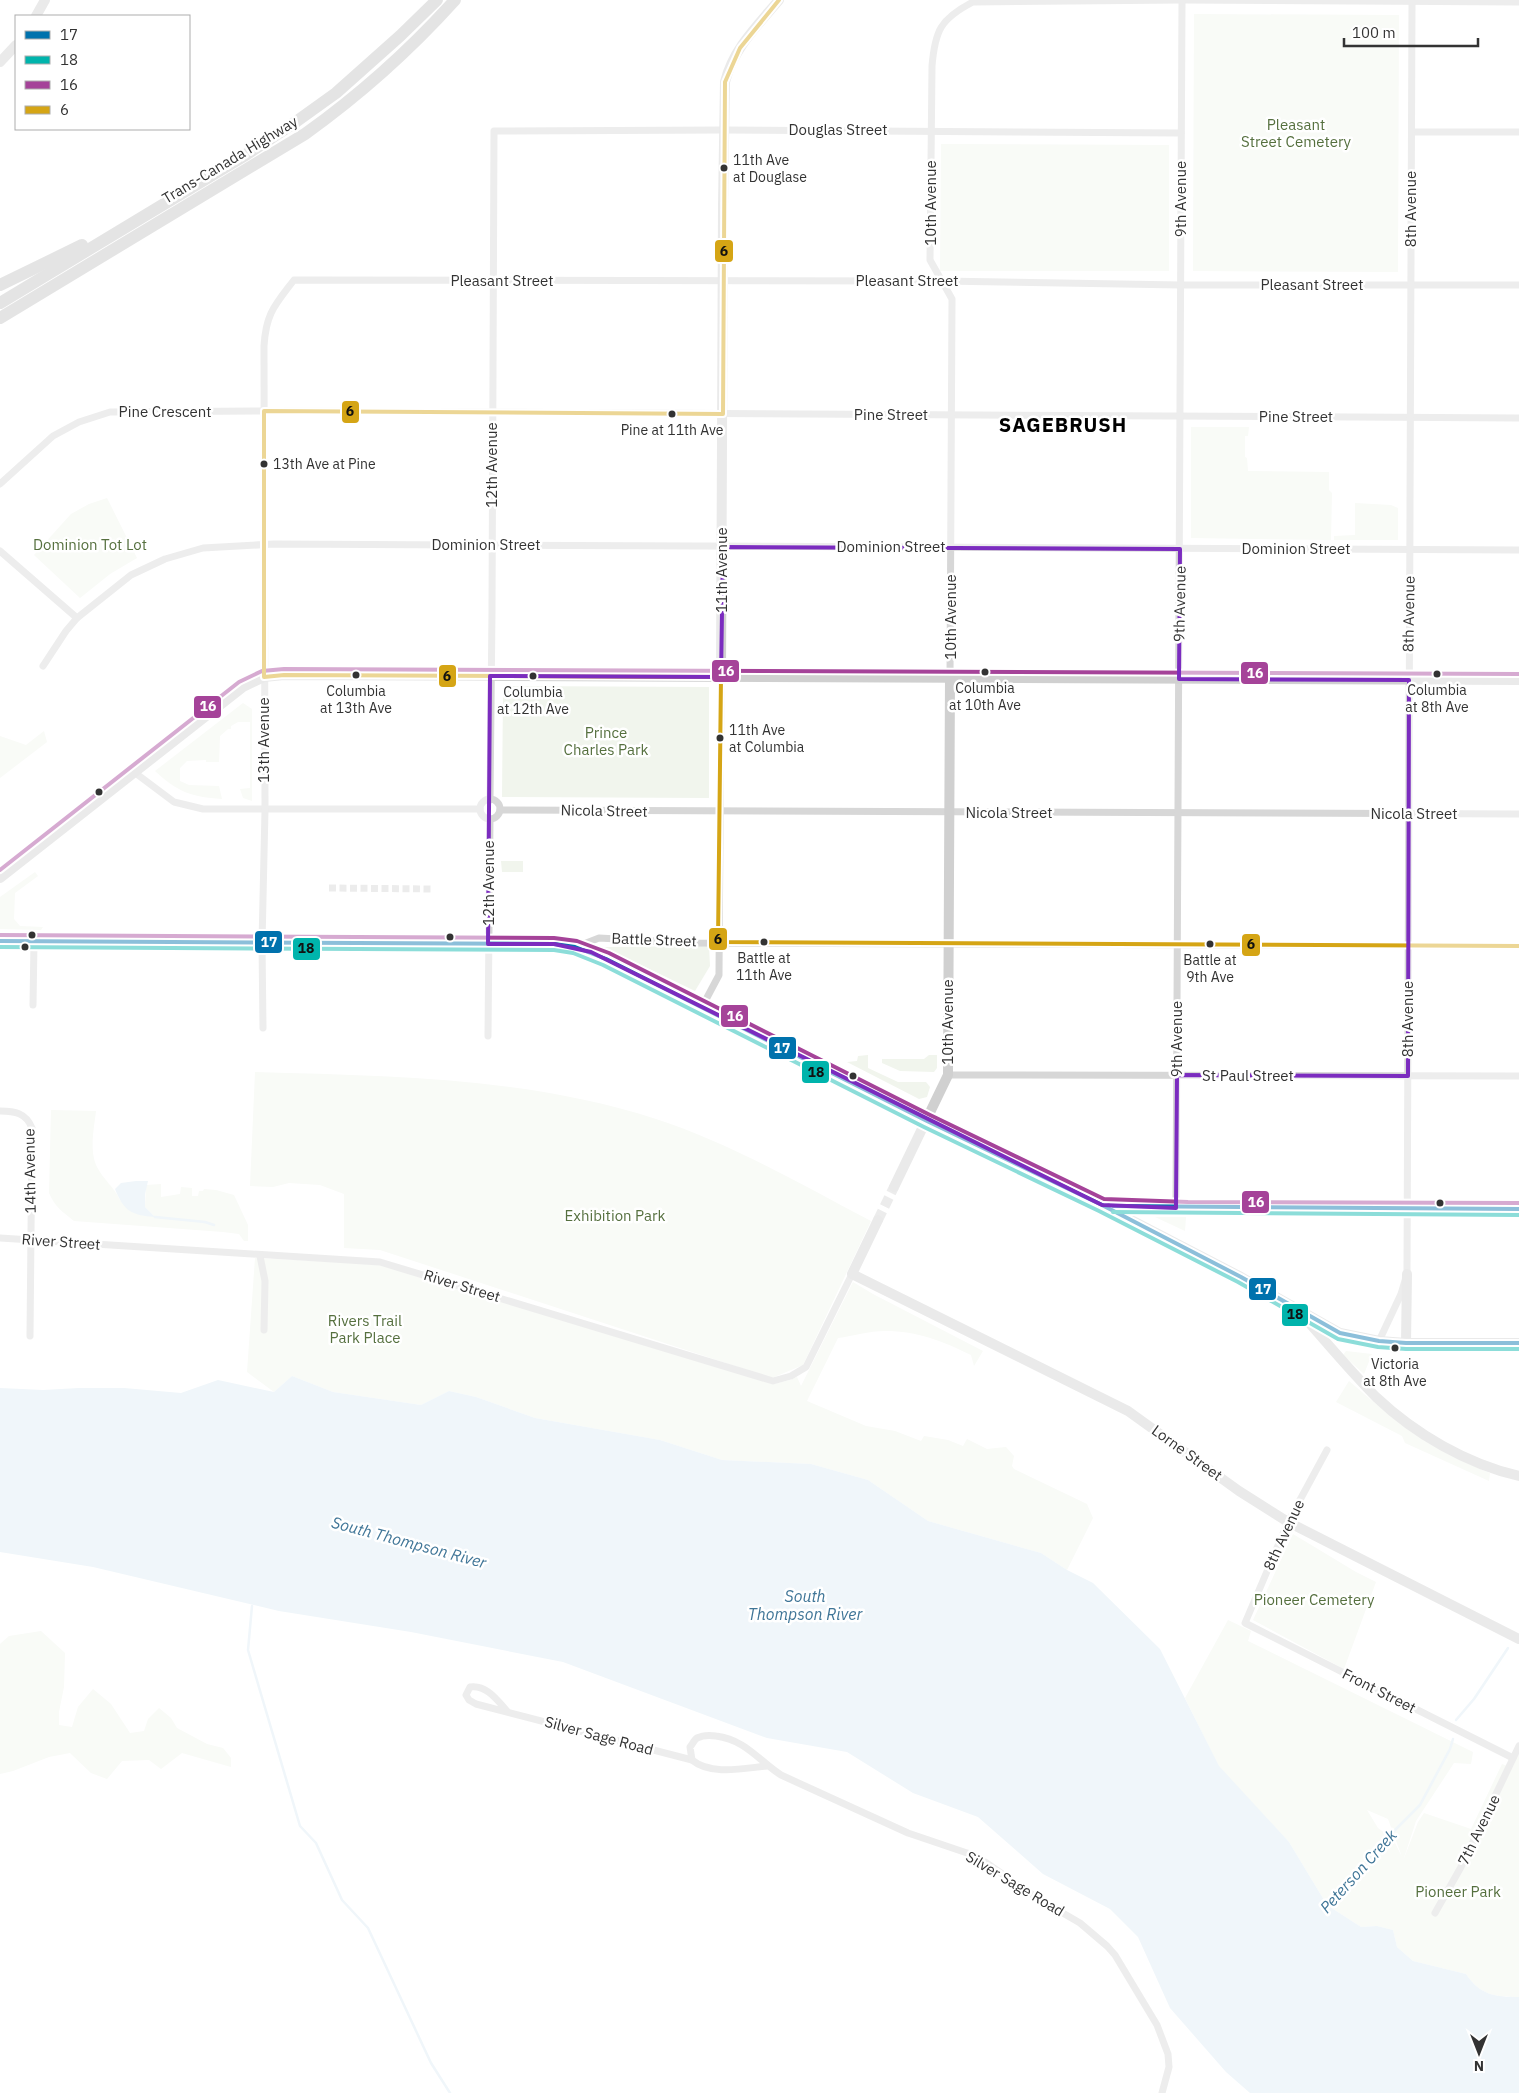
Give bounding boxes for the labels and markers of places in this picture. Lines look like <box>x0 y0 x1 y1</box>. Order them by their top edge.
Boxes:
place label: 11th Ave at Douglase <box>733 151 807 186</box>
marker: 11th Ave at Douglase <box>719 163 729 173</box>
marker: Pine at 11th Ave <box>667 409 677 419</box>
place label: Pine at 11th Ave <box>621 421 724 439</box>
place label: 13th Ave at Pine <box>273 455 376 473</box>
marker: 13th Ave at Pine <box>259 459 269 469</box>
marker: Columbia at 10th Ave <box>980 667 990 677</box>
marker: Columbia at 8th Ave <box>1432 669 1442 679</box>
marker: Columbia at 13th Ave <box>351 670 361 680</box>
marker: Columbia at 12th Ave <box>528 671 538 681</box>
place label: Columbia at 10th Ave <box>949 679 1021 714</box>
place label: Columbia at 8th Ave <box>1405 681 1469 716</box>
place label: Columbia at 13th Ave <box>320 682 392 717</box>
place label: Columbia at 12th Ave <box>497 683 569 718</box>
place label: 11th Ave at Columbia <box>729 721 805 756</box>
marker: 11th Ave at Columbia <box>715 733 725 743</box>
unlabelled marker <box>94 787 104 797</box>
unlabelled marker <box>27 930 37 940</box>
unlabelled marker <box>445 932 455 942</box>
marker: Battle at 11th Ave <box>759 937 769 947</box>
marker: Battle at 9th Ave <box>1205 939 1215 949</box>
unlabelled marker <box>20 942 30 952</box>
place label: Battle at 11th Ave <box>736 949 792 984</box>
place label: Battle at 9th Ave <box>1183 951 1237 986</box>
unlabelled marker <box>848 1071 858 1081</box>
unlabelled marker <box>1435 1198 1445 1208</box>
marker: Victoria at 8th Ave <box>1390 1343 1400 1353</box>
place label: Victoria at 8th Ave <box>1363 1355 1427 1390</box>

